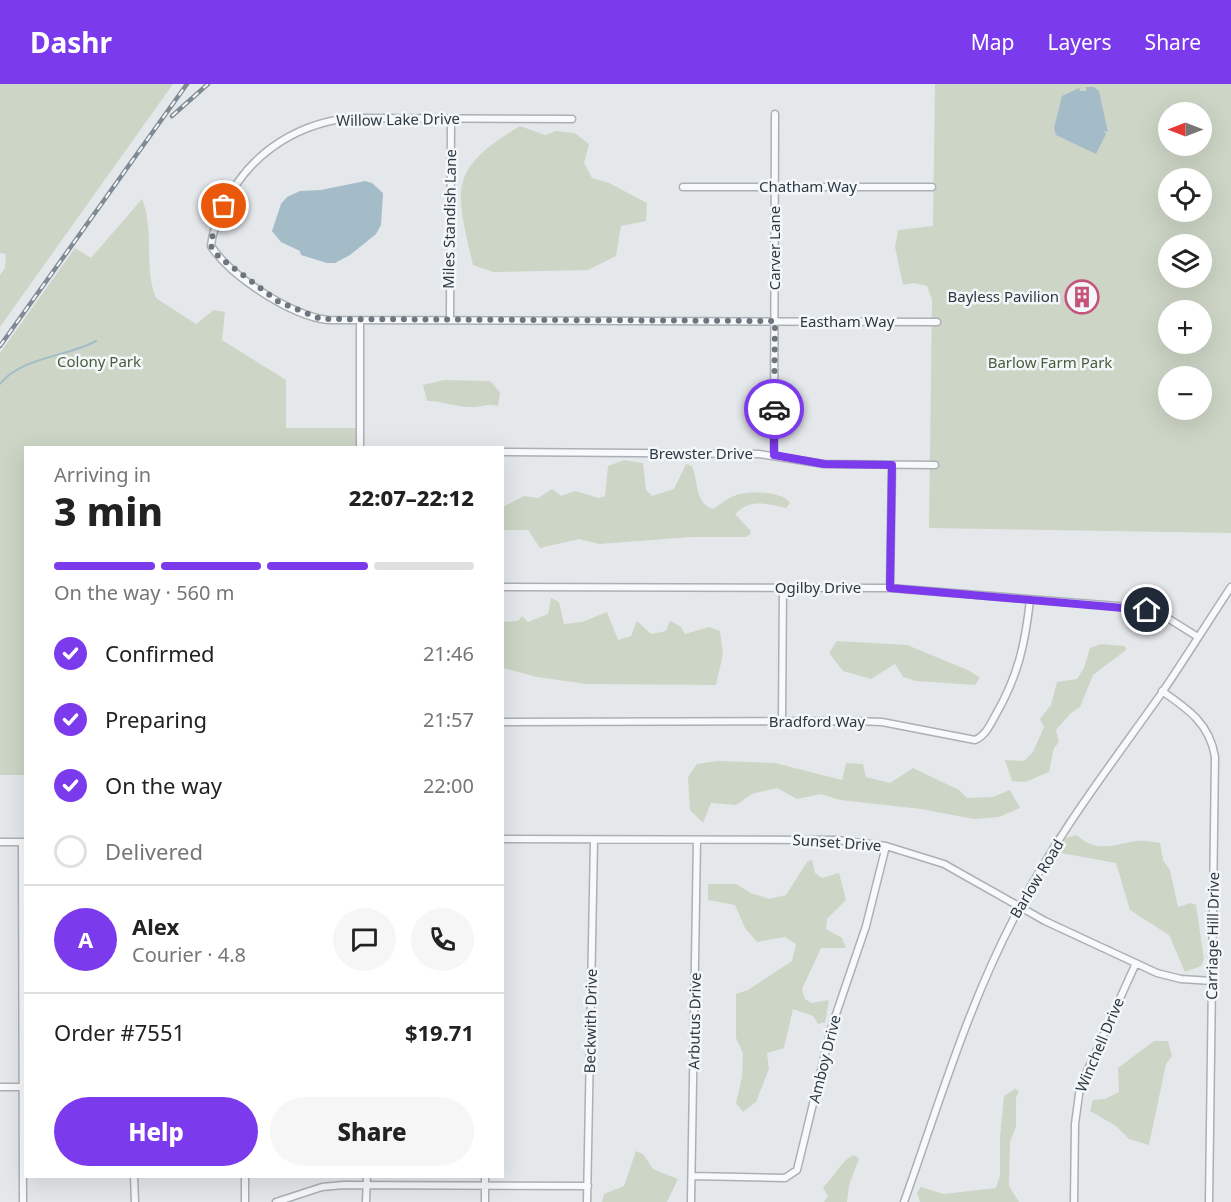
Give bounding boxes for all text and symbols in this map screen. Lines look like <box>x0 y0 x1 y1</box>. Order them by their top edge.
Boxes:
text: Dashr <box>30 23 112 61</box>
text: Map <box>971 28 1015 56</box>
text: Layers <box>1048 28 1112 56</box>
text: Share <box>1145 28 1201 56</box>
north arrow <box>1158 102 1212 156</box>
map controls <box>1158 102 1212 420</box>
street label: Willow Lake Drive <box>336 108 460 130</box>
street label: Miles Standish Lane <box>438 149 460 289</box>
button: locate <box>1158 168 1212 222</box>
street label: Chatham Way <box>759 176 857 196</box>
pin <box>198 180 249 231</box>
icon: bag <box>207 189 240 222</box>
street label: Carver Lane <box>764 206 784 290</box>
button: layers <box>1158 234 1212 288</box>
building icon: Bayless Pavilion <box>1064 279 1100 315</box>
place label: Bayless Pavilion <box>948 286 1059 306</box>
button: + <box>1158 300 1212 354</box>
street label: Eastham Way <box>800 311 895 331</box>
park label: Colony Park <box>57 351 141 371</box>
park label: Barlow Farm Park <box>988 352 1112 372</box>
button: − <box>1158 366 1212 420</box>
courier <box>744 379 804 439</box>
icon: car <box>758 393 791 426</box>
street label: Brewster Drive <box>649 443 753 463</box>
text: Arriving in <box>54 461 151 488</box>
text: 22:07–22:12 <box>349 482 474 512</box>
text: 3 min <box>54 484 163 537</box>
street label: Ogilby Drive <box>775 577 861 597</box>
text: On the way · 560 m <box>54 579 234 606</box>
pin <box>1121 584 1172 635</box>
icon: home <box>1130 593 1163 626</box>
icon: check <box>54 637 87 670</box>
text: Confirmed <box>105 638 215 668</box>
text: 21:46 <box>423 640 474 667</box>
icon: check <box>54 703 87 736</box>
text: Preparing <box>105 704 207 734</box>
text: 21:57 <box>423 706 474 733</box>
street label: Bradford Way <box>769 711 865 731</box>
icon: check <box>54 769 87 802</box>
text: On the way <box>105 770 222 800</box>
text: 22:00 <box>423 772 474 799</box>
street label: Sunset Drive <box>792 829 882 855</box>
street label: Barlow Road <box>1005 835 1068 922</box>
text: Delivered <box>105 836 203 866</box>
street label: Carriage Hill Drive <box>1201 872 1223 1000</box>
button: chat <box>333 908 396 971</box>
button: phone <box>411 908 474 971</box>
text: Alex <box>132 911 179 941</box>
text: A <box>78 924 93 954</box>
text: Courier · 4.8 <box>132 941 246 968</box>
street label: Beckwith Drive <box>579 968 601 1074</box>
street label: Arbutus Drive <box>683 972 705 1070</box>
street label: Winchell Drive <box>1070 994 1128 1095</box>
street label: Amboy Drive <box>803 1013 845 1105</box>
text: Order #7551 <box>54 1017 185 1047</box>
text: $19.71 <box>405 1017 474 1047</box>
button: Help <box>54 1097 258 1166</box>
button: Share <box>270 1097 474 1166</box>

